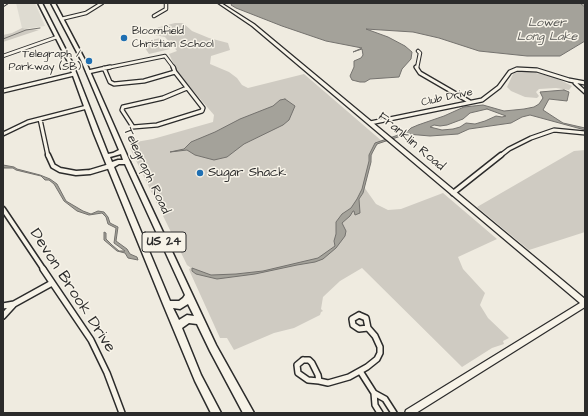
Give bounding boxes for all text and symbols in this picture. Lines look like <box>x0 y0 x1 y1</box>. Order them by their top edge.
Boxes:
water label: Lower Long Lake <box>517 16 577 44</box>
place label: Bloomfield Christian School <box>132 25 214 51</box>
marker: Bloomfield Christian School <box>119 33 129 43</box>
place label: Telegraph / Parkway (SB) <box>9 48 81 74</box>
marker: Telegraph / Parkway (SB) <box>84 56 94 66</box>
street label: Club Drive <box>420 86 474 110</box>
street label: Franklin Road <box>374 109 448 175</box>
street label: Telegraph Road <box>119 125 173 217</box>
place label: Sugar Shack <box>208 165 286 181</box>
marker: Sugar Shack <box>195 168 205 178</box>
street label: Devon Brook Drive <box>25 225 119 357</box>
road number: US 24 <box>142 232 186 252</box>

